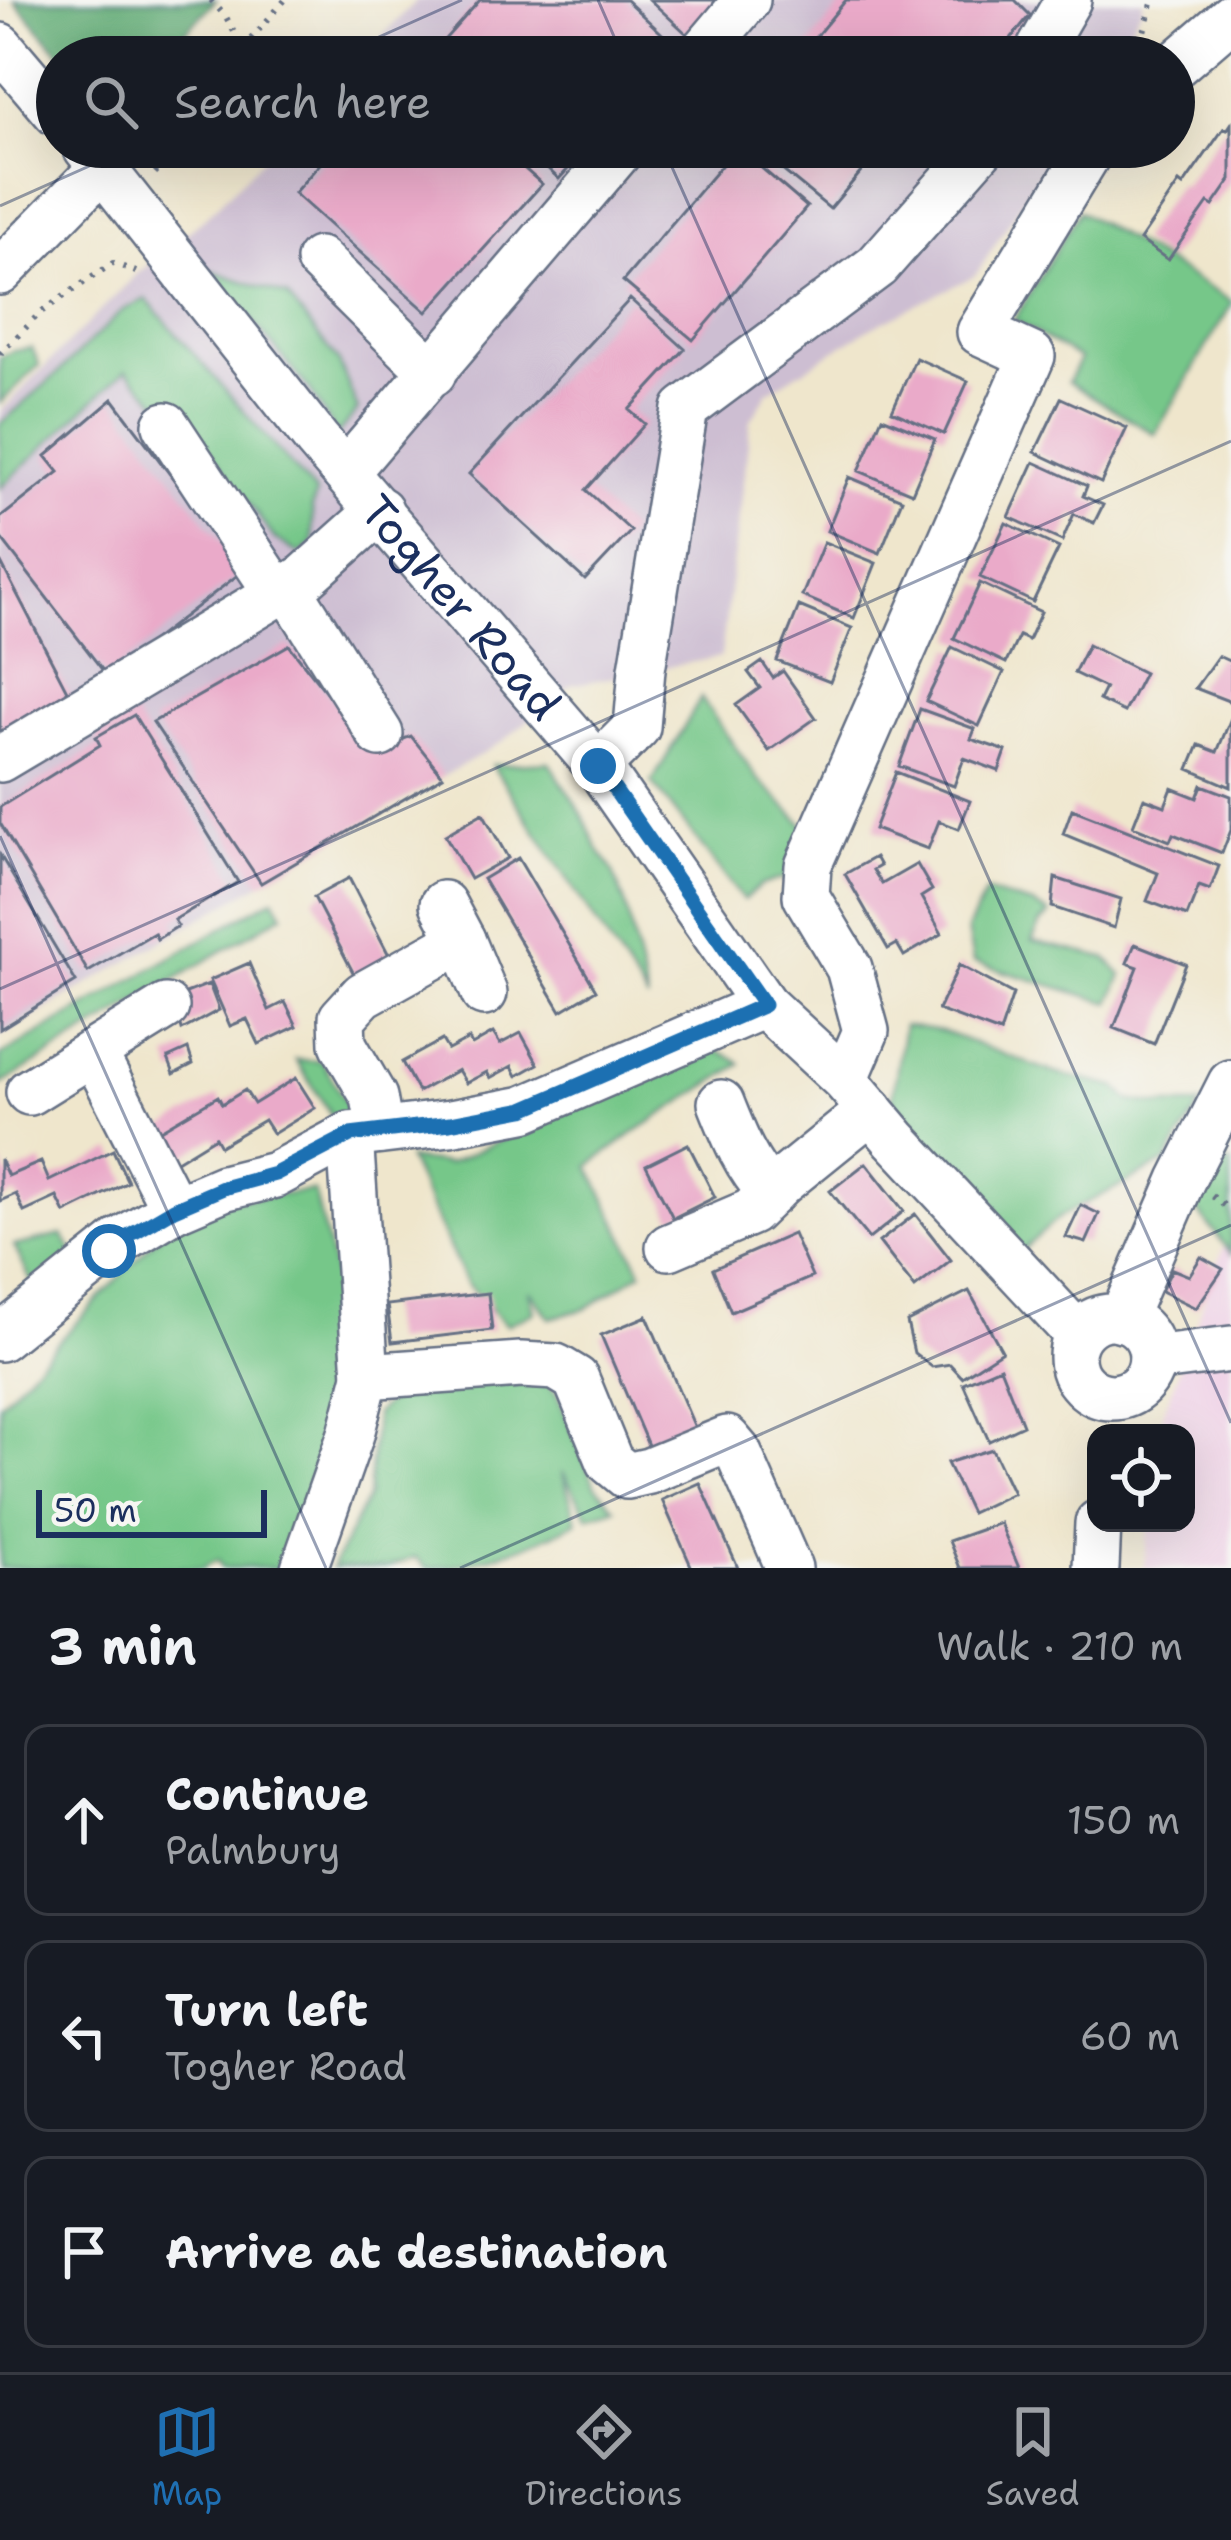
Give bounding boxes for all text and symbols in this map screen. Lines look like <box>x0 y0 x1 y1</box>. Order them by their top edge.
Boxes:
search box <box>36 36 1195 168</box>
icon: search <box>78 69 144 135</box>
text: Search here <box>174 72 431 132</box>
street label: Togher Road <box>347 482 575 733</box>
route end <box>571 739 625 793</box>
route start <box>82 1224 136 1278</box>
map controls <box>1087 1424 1195 1532</box>
button: locate <box>1087 1424 1195 1532</box>
scale bar <box>36 1484 267 1537</box>
text: 50 m <box>54 1488 137 1533</box>
text: 3 min <box>48 1612 197 1680</box>
text: Walk · 210 m <box>936 1620 1183 1672</box>
text: Continue <box>165 1764 369 1824</box>
icon: ahead <box>51 1787 117 1853</box>
text: 150 m <box>1067 1794 1180 1846</box>
text: Palmbury <box>165 1824 340 1876</box>
text: Turn left <box>165 1980 368 2040</box>
icon: left <box>51 2003 117 2069</box>
text: 60 m <box>1080 2010 1180 2062</box>
text: Togher Road <box>165 2040 407 2092</box>
icon: arrive <box>51 2219 117 2285</box>
text: Arrive at destination <box>165 2222 668 2282</box>
tab: Map <box>152 2399 222 2516</box>
tab: Directions <box>525 2399 683 2516</box>
tab: Saved <box>986 2399 1079 2516</box>

